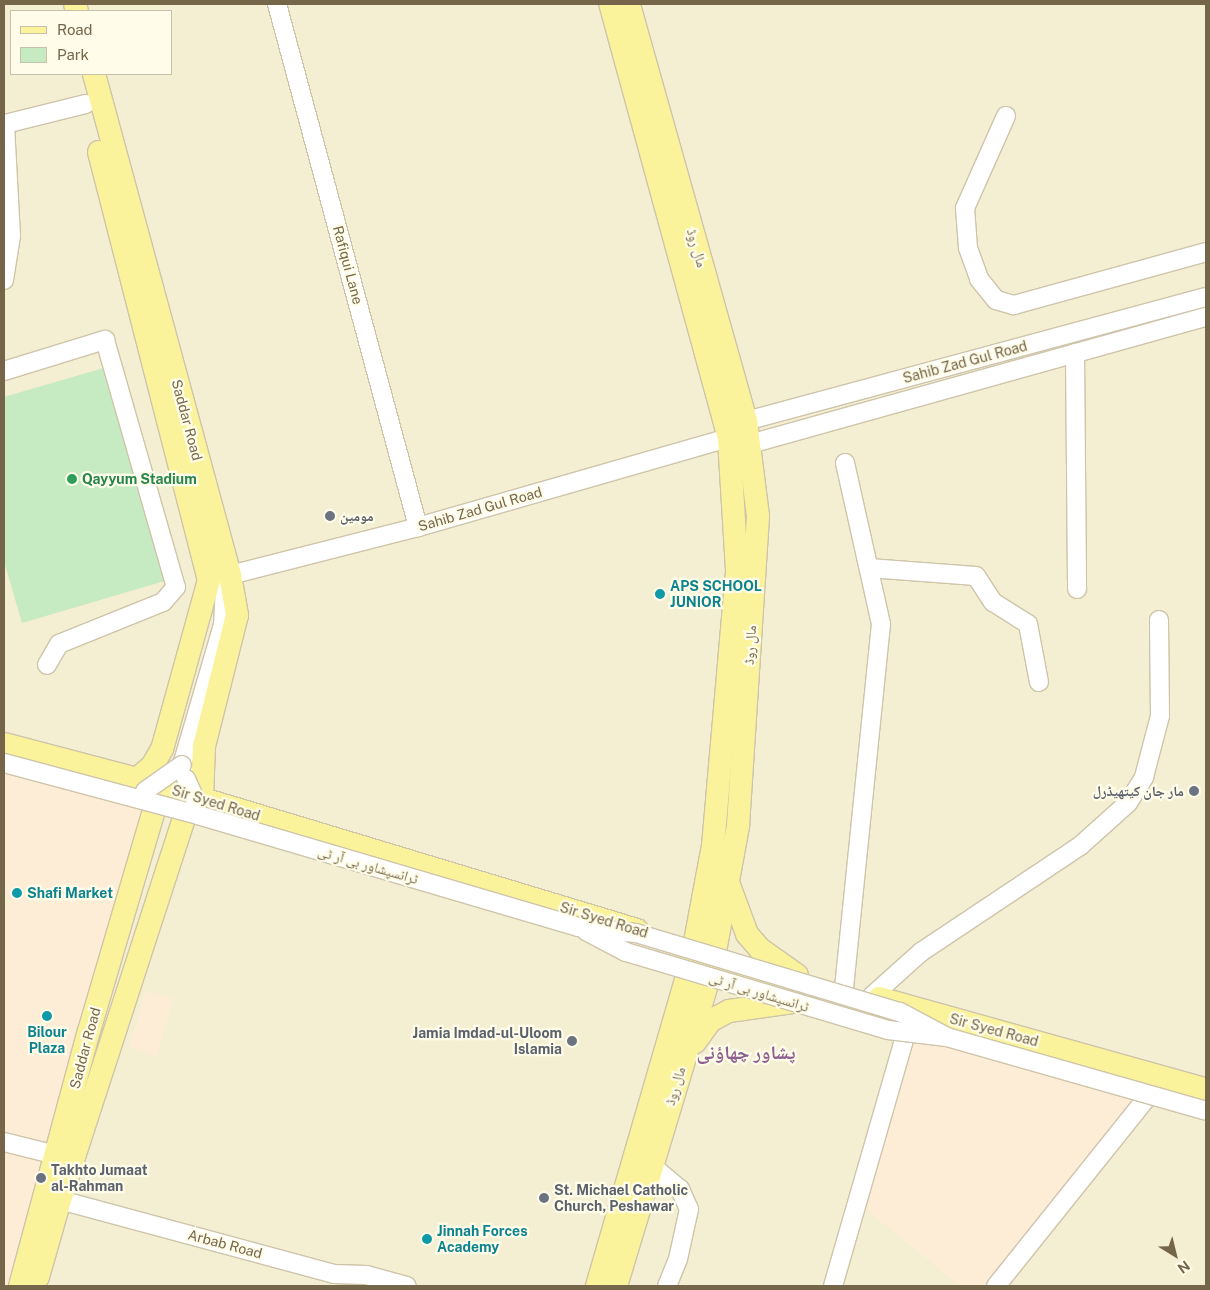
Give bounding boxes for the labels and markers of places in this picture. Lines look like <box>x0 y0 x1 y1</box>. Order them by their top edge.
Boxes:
place label: Qayyum Stadium <box>82 471 197 487</box>
marker: Qayyum Stadium <box>66 473 78 485</box>
place label: مومین <box>340 508 374 524</box>
marker: مومین <box>324 510 336 522</box>
place label: APS SCHOOL JUNIOR <box>670 578 762 610</box>
marker: APS SCHOOL JUNIOR <box>654 588 666 600</box>
place label: مار جان کیتھیڈرل <box>1093 783 1184 799</box>
marker: مار جان کیتھیڈرل <box>1188 785 1200 797</box>
place label: Shafi Market <box>27 885 113 901</box>
marker: Shafi Market <box>11 887 23 899</box>
marker: Bilour Plaza <box>41 1010 53 1022</box>
place label: Bilour Plaza <box>27 1024 67 1056</box>
place label: Jamia Imdad-ul-Uloom Islamia <box>413 1025 562 1058</box>
marker: Jamia Imdad-ul-Uloom Islamia <box>566 1035 578 1047</box>
place label: Takhto Jumaat al-Rahman <box>51 1162 148 1194</box>
marker: Takhto Jumaat al-Rahman <box>35 1172 47 1184</box>
place label: St. Michael Catholic Church, Peshawar <box>554 1182 688 1214</box>
marker: St. Michael Catholic Church, Peshawar <box>538 1192 550 1204</box>
place label: Jinnah Forces Academy <box>437 1223 528 1256</box>
marker: Jinnah Forces Academy <box>421 1233 433 1245</box>

